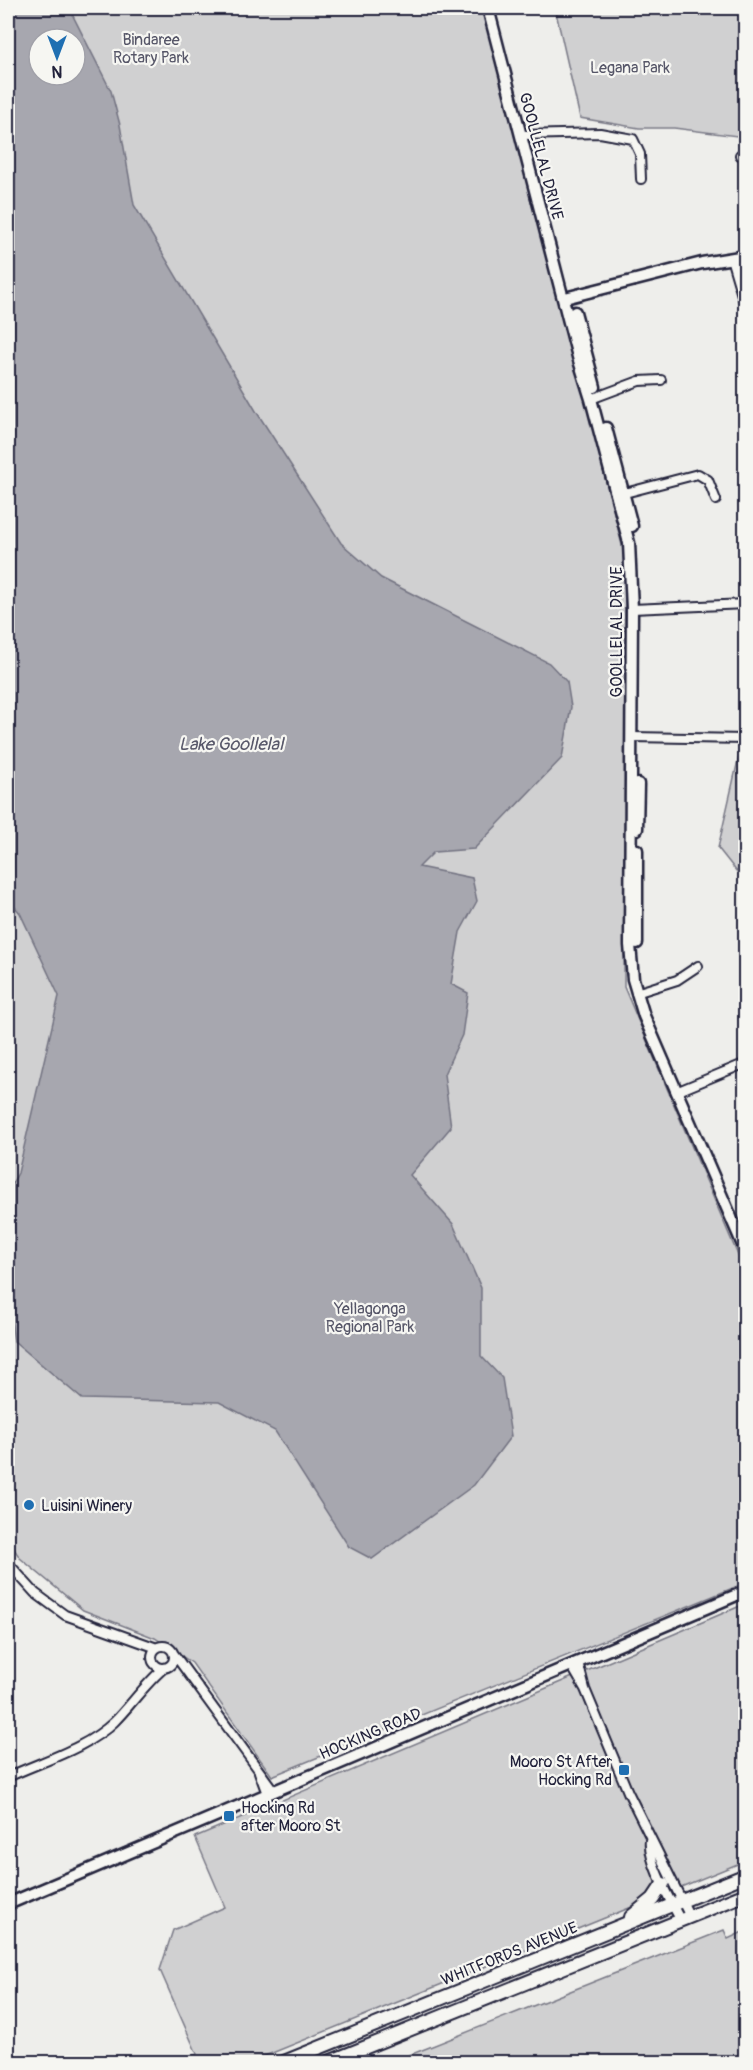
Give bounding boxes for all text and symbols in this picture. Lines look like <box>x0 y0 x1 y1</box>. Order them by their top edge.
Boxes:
north arrow <box>27 27 87 87</box>
park label: Bindaree Rotary Park <box>113 30 189 68</box>
park label: Legana Park <box>590 58 670 78</box>
text: N <box>51 61 62 81</box>
street label: GOOLLELAL DRIVE <box>514 90 568 222</box>
street label: GOOLLELAL DRIVE <box>607 567 627 697</box>
water label: Lake Goollelal <box>179 733 285 756</box>
park label: Yellagonga Regional Park <box>326 1299 414 1337</box>
place label: Luisini Winery <box>41 1496 132 1516</box>
marker: Luisini Winery <box>22 1498 36 1512</box>
street label: HOCKING ROAD <box>316 1703 424 1764</box>
place label: Mooro St After Hocking Rd <box>510 1752 612 1790</box>
marker: Mooro St After Hocking Rd <box>617 1763 631 1777</box>
place label: Hocking Rd after Mooro St <box>241 1798 341 1836</box>
marker: Hocking Rd after Mooro St <box>222 1809 236 1823</box>
street label: WHITFORDS AVENUE <box>438 1917 581 1990</box>

